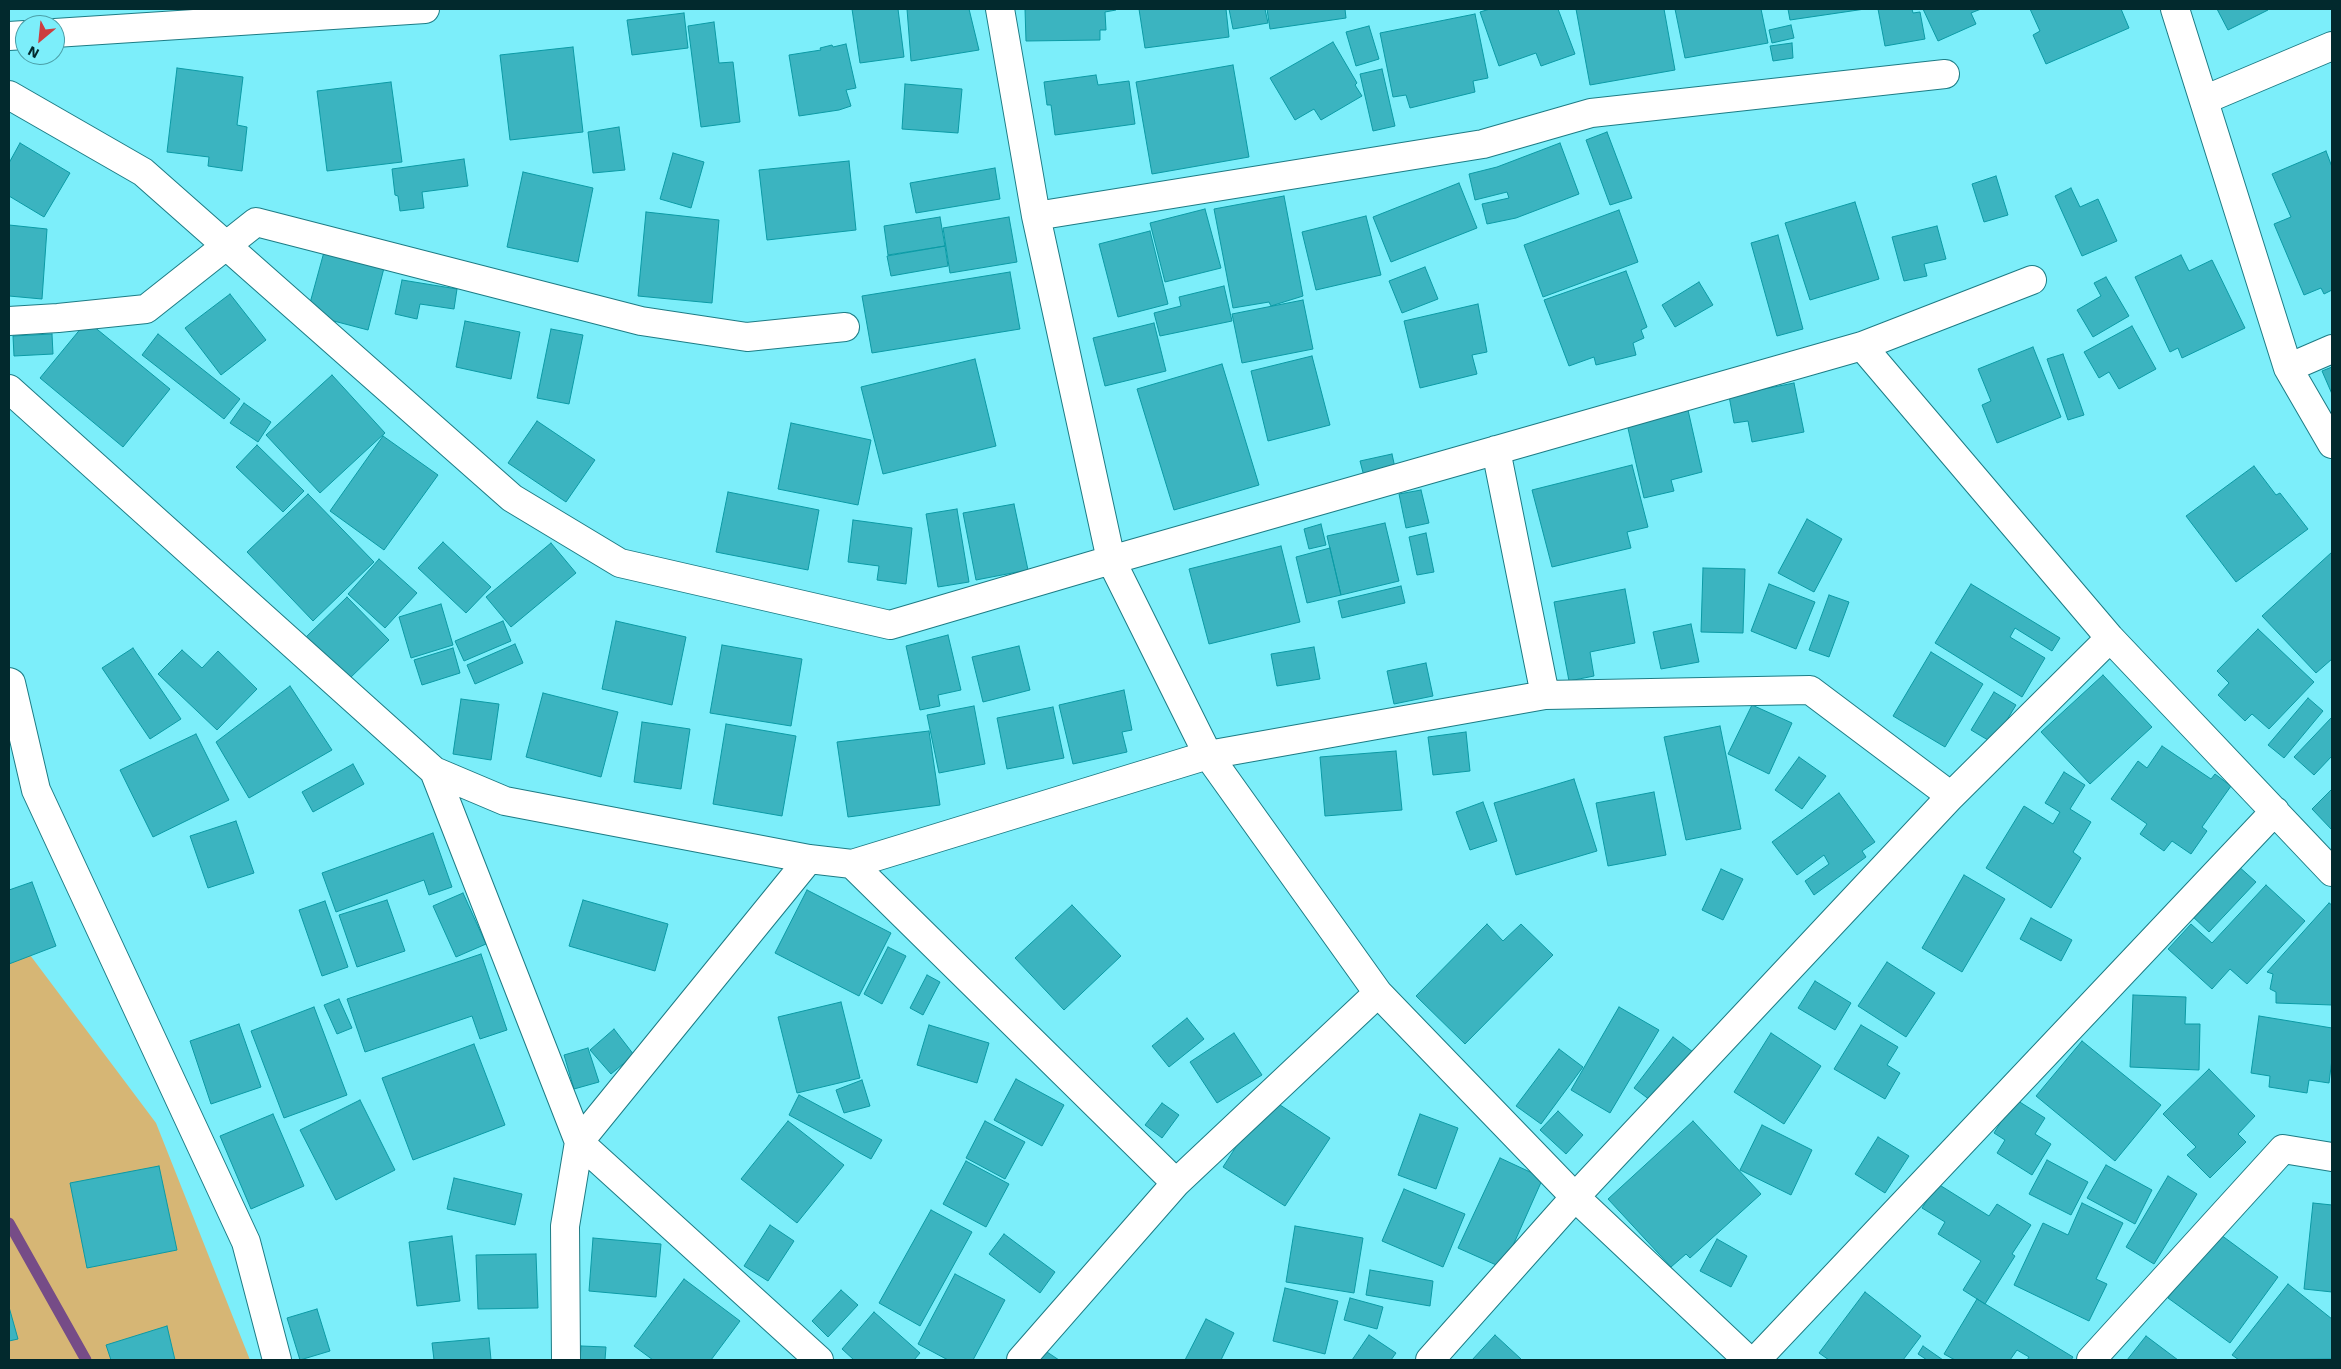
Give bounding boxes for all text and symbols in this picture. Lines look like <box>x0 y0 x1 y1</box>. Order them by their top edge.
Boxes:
north arrow <box>15 15 65 65</box>
text: N <box>25 43 42 62</box>

